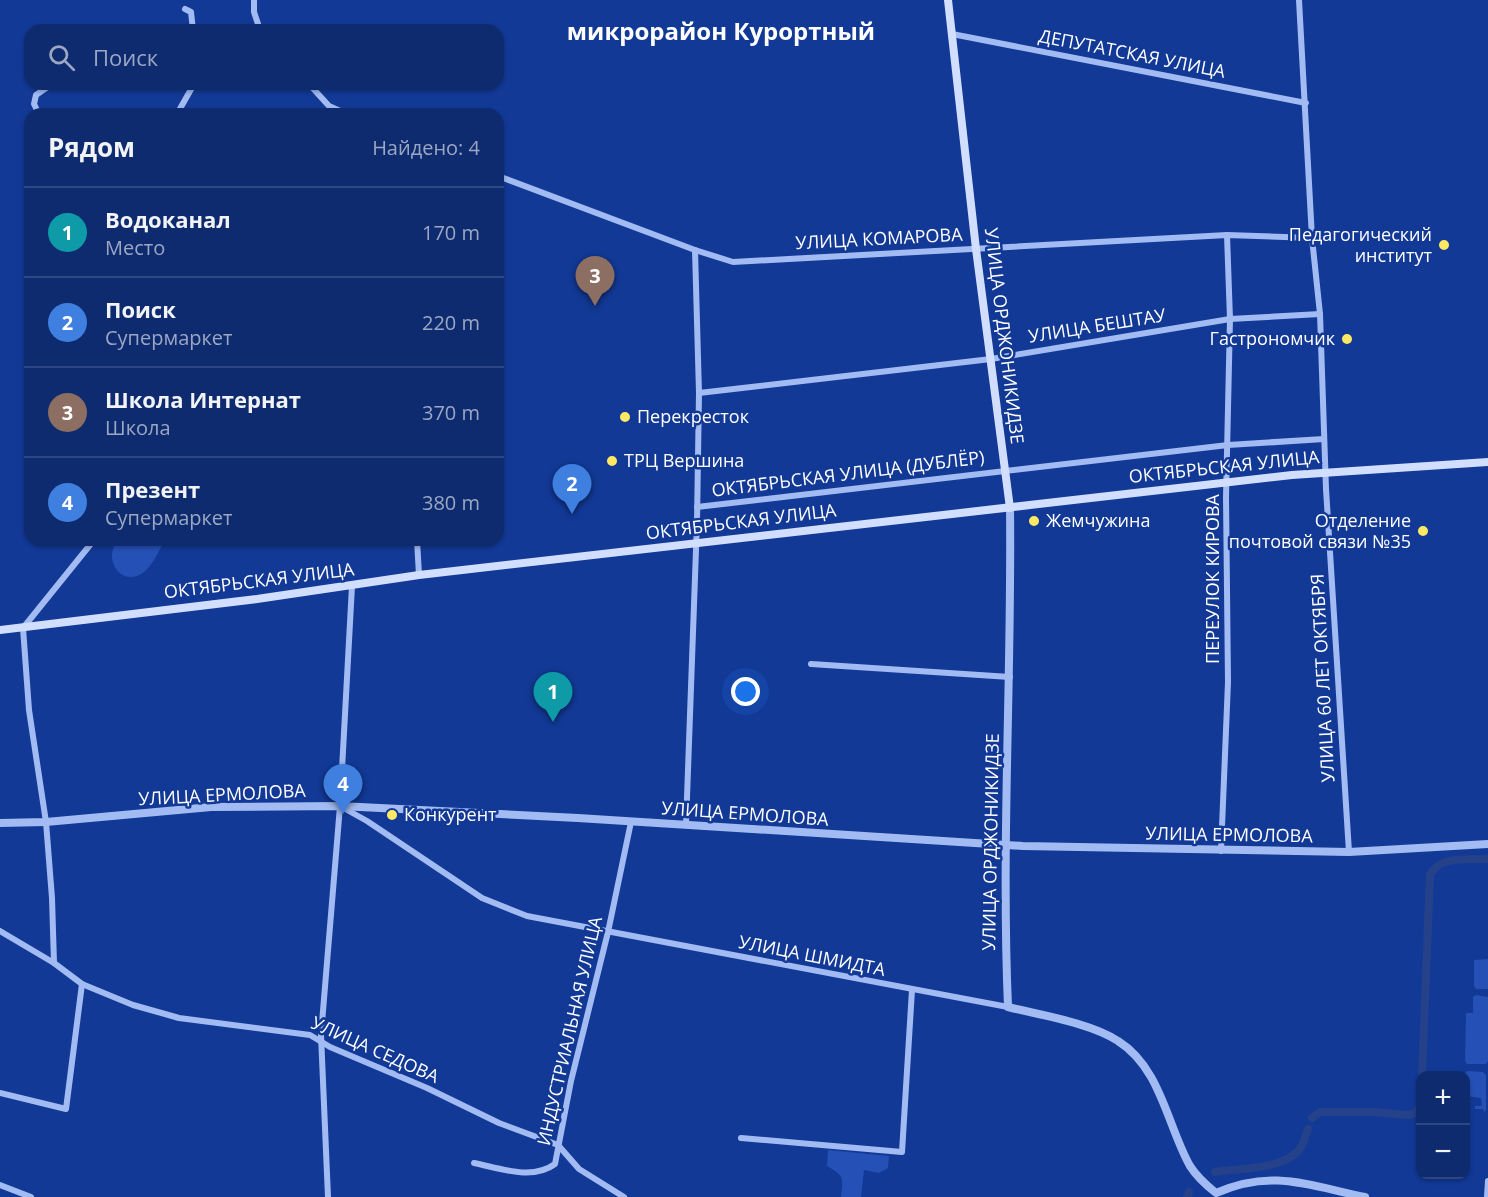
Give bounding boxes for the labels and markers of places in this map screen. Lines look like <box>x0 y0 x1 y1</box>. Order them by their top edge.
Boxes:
place label: Педагогический институт <box>1289 222 1433 267</box>
marker: Педагогический институт <box>1437 238 1451 252</box>
pin: 3 <box>576 256 614 306</box>
place label: Гастрономчик <box>1210 326 1336 350</box>
marker: Гастрономчик <box>1340 332 1354 346</box>
place label: Перекресток <box>637 404 750 428</box>
marker: Перекресток <box>618 410 632 424</box>
place label: ТРЦ Вершина <box>624 448 744 472</box>
marker: ТРЦ Вершина <box>605 454 619 468</box>
pin: 2 <box>552 464 592 514</box>
place label: Жемчужина <box>1046 508 1150 532</box>
place label: Отделение почтовой связи №35 <box>1229 508 1411 553</box>
marker: Жемчужина <box>1027 514 1041 528</box>
marker: Отделение почтовой связи №35 <box>1416 524 1430 538</box>
pin: 1 <box>534 672 572 722</box>
pin: 4 <box>324 764 362 814</box>
place label: Конкурент <box>404 802 497 826</box>
marker: Конкурент <box>385 808 399 822</box>

